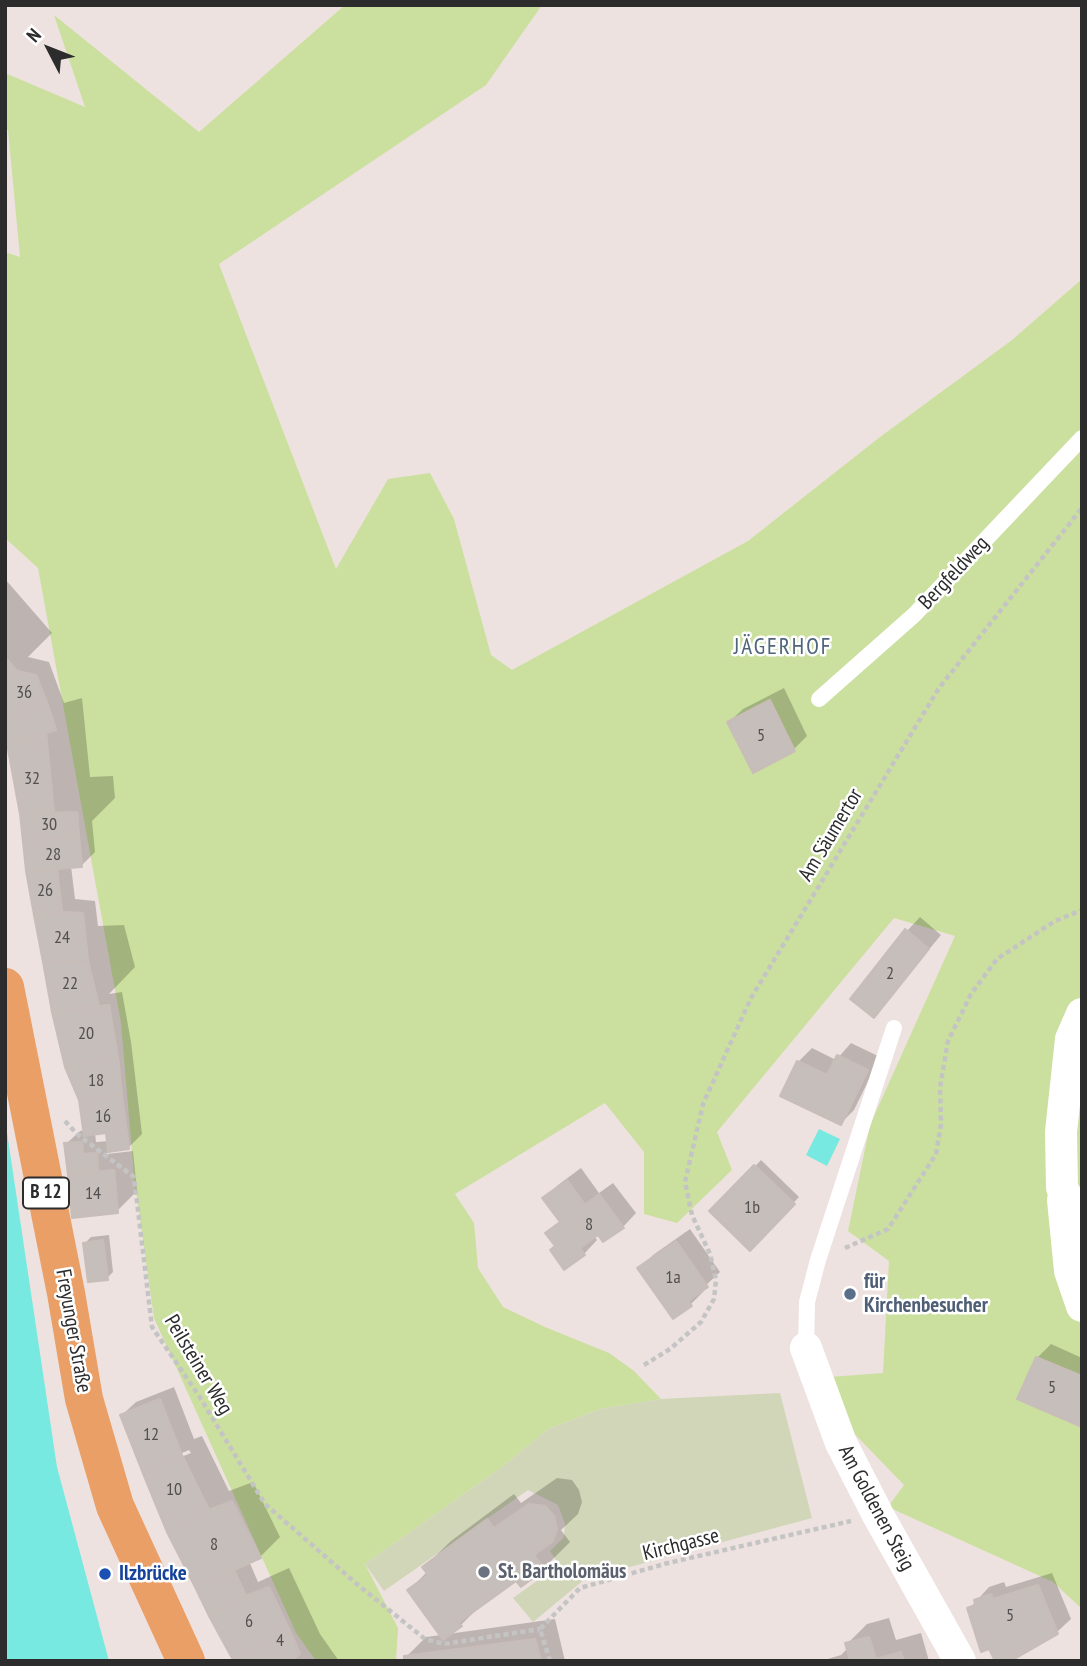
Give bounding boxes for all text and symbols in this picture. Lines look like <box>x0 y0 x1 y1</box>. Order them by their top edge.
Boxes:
north arrow <box>14 14 84 84</box>
text: N <box>21 23 46 47</box>
street label: Bergfeldweg <box>914 531 994 615</box>
district label: JÄGERHOF <box>735 633 831 661</box>
house number: 36 <box>16 682 32 704</box>
house number: 5 <box>757 725 765 747</box>
house number: 32 <box>24 768 40 790</box>
street label: Am Säumertor <box>794 784 868 886</box>
house number: 30 <box>41 814 57 836</box>
house number: 28 <box>45 844 61 866</box>
house number: 26 <box>37 880 53 902</box>
house number: 24 <box>54 927 70 949</box>
house number: 2 <box>886 963 894 985</box>
house number: 22 <box>62 973 78 995</box>
house number: 20 <box>78 1023 94 1045</box>
house number: 18 <box>88 1070 104 1092</box>
house number: 16 <box>95 1106 111 1128</box>
road number: B 12 <box>23 1177 69 1208</box>
house number: 14 <box>85 1183 101 1205</box>
house number: 1b <box>744 1197 760 1219</box>
house number: 8 <box>585 1214 593 1236</box>
street label: Freyunger Straße <box>50 1267 96 1395</box>
house number: 1a <box>665 1267 681 1289</box>
place label: für Kirchenbesucher <box>864 1269 988 1319</box>
marker: für Kirchenbesucher <box>842 1286 858 1302</box>
street label: Peilsteiner Weg <box>158 1311 238 1419</box>
house number: 5 <box>1048 1377 1056 1399</box>
house number: 12 <box>143 1424 159 1446</box>
street label: Am Goldenen Steig <box>832 1441 920 1575</box>
house number: 10 <box>166 1479 182 1501</box>
street label: Kirchgasse <box>640 1523 722 1567</box>
house number: 8 <box>210 1534 218 1556</box>
place label: St. Bartholomäus <box>498 1559 626 1585</box>
place label: Ilzbrücke <box>119 1561 187 1587</box>
marker: St. Bartholomäus <box>476 1564 492 1580</box>
marker: Ilzbrücke <box>97 1566 113 1582</box>
house number: 5 <box>1006 1605 1014 1627</box>
house number: 6 <box>245 1611 253 1633</box>
house number: 4 <box>276 1630 284 1652</box>

